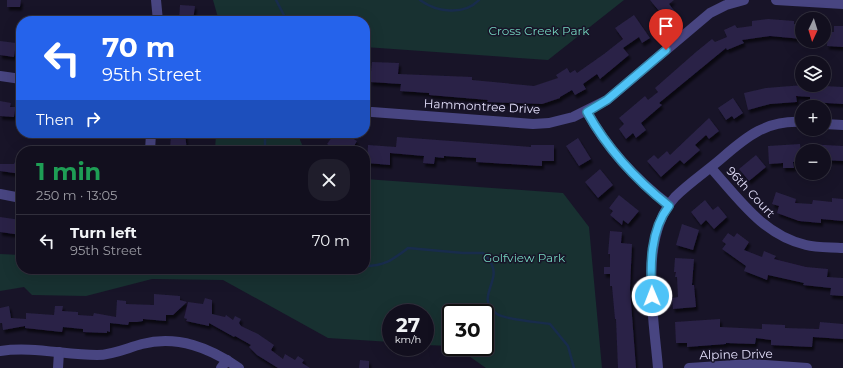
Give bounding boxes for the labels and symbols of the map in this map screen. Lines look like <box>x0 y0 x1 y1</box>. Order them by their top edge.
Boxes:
pin <box>649 9 683 50</box>
north arrow <box>795 12 831 48</box>
park label: Cross Creek Park <box>489 23 590 38</box>
street label: Hammontree Drive <box>423 95 541 117</box>
street label: 96th Court <box>724 163 779 221</box>
park label: Golfview Park <box>483 250 566 265</box>
position arrow <box>631 275 673 317</box>
speed limit sign: 30 <box>442 304 494 356</box>
street label: Alpine Drive <box>699 346 773 362</box>

